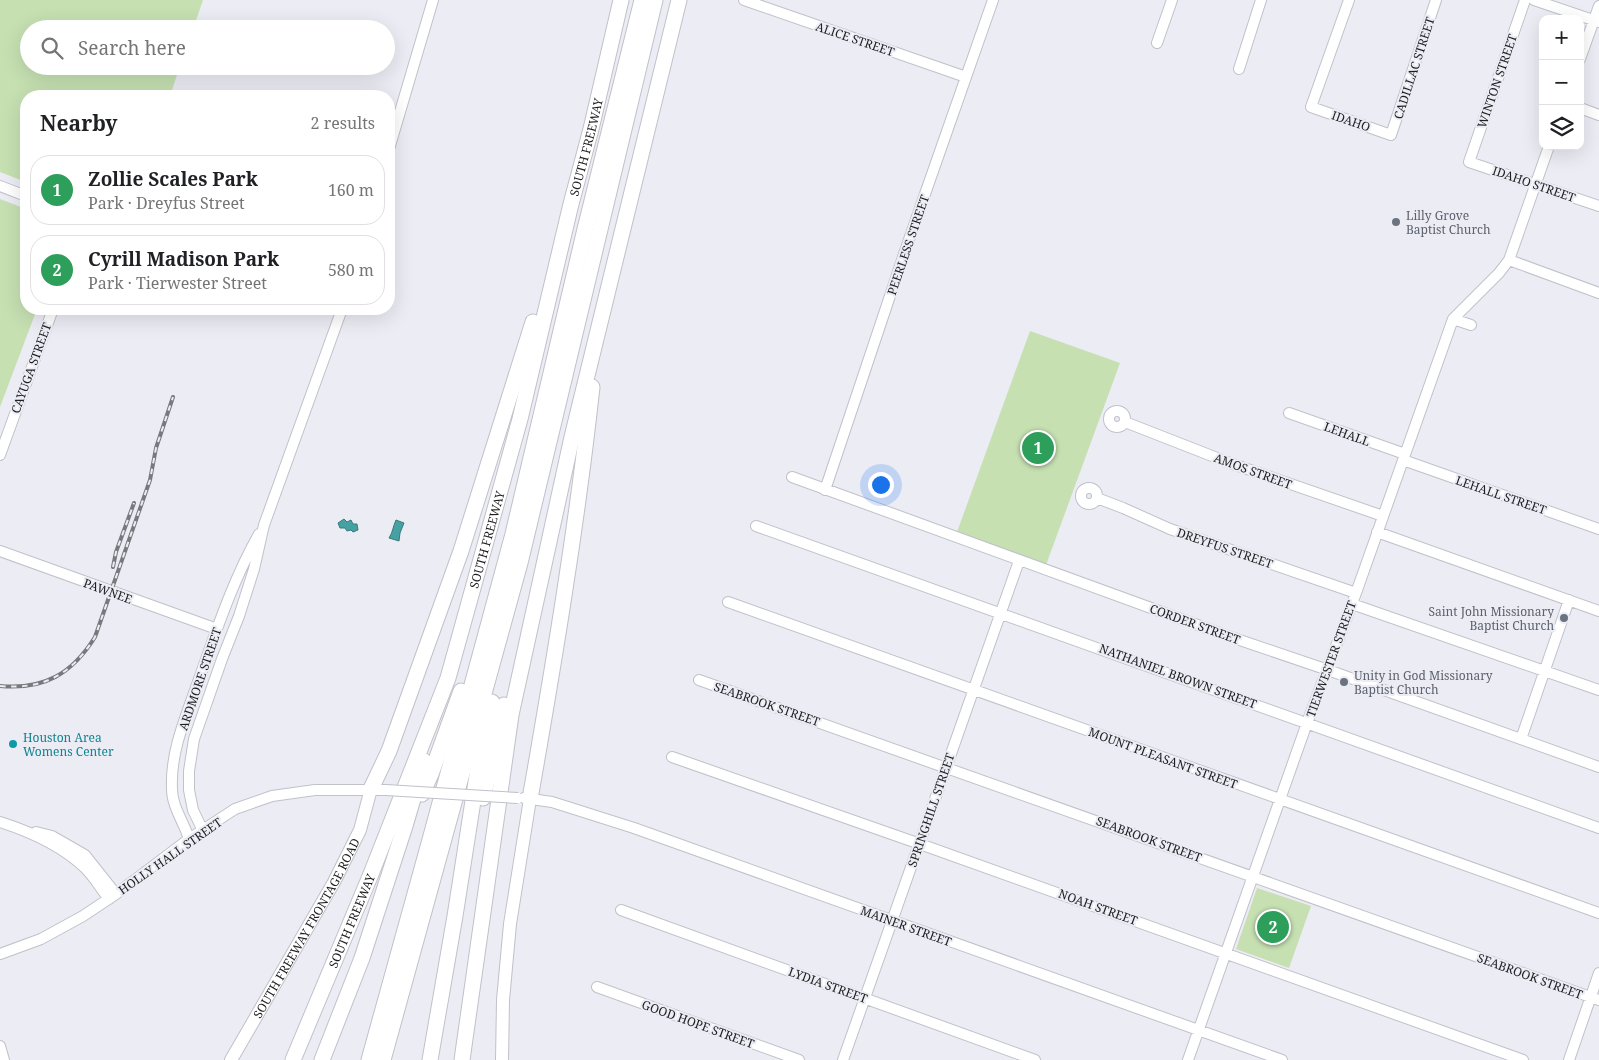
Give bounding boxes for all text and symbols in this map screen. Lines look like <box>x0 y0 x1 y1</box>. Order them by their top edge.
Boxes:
street label: CADILLAC STREET <box>1389 14 1439 121</box>
map controls <box>1539 15 1584 150</box>
button: + <box>1539 15 1584 60</box>
street label: ALICE STREET <box>813 18 897 61</box>
search box <box>20 20 395 75</box>
street label: WINTON STREET <box>1473 31 1521 130</box>
icon: search <box>38 34 66 62</box>
text: Search here <box>78 35 186 61</box>
button: − <box>1539 60 1584 105</box>
street label: SOUTH FREEWAY <box>565 96 607 198</box>
button: layers <box>1539 105 1584 150</box>
street label: IDAHO <box>1329 106 1373 136</box>
text: Nearby <box>40 109 118 137</box>
text: 2 results <box>311 112 375 134</box>
street label: IDAHO STREET <box>1490 162 1578 206</box>
text: Zollie Scales Park <box>88 166 258 192</box>
text: 1 <box>52 179 62 201</box>
text: 160 m <box>328 179 374 201</box>
text: Park · Dreyfus Street <box>88 192 245 214</box>
street label: PEERLESS STREET <box>883 192 933 297</box>
place label: Lilly Grove Baptist Church <box>1406 207 1491 238</box>
marker: Lilly Grove Baptist Church <box>1390 216 1402 228</box>
text: Cyrill Madison Park <box>88 246 279 272</box>
text: 2 <box>52 259 62 281</box>
text: 580 m <box>328 259 374 281</box>
text: Park · Tierwester Street <box>88 272 267 294</box>
street label: CAYUGA STREET <box>7 320 55 416</box>
street label: LEHALL <box>1322 418 1372 450</box>
pin: 1 <box>1022 429 1054 467</box>
street label: AMOS STREET <box>1212 449 1295 493</box>
your location <box>868 472 894 498</box>
street label: LEHALL STREET <box>1453 472 1549 519</box>
street label: SOUTH FREEWAY <box>465 488 508 590</box>
street label: DREYFUS STREET <box>1175 524 1276 573</box>
street label: PAWNEE <box>81 574 135 608</box>
street label: TIERWESTER STREET <box>1302 598 1360 720</box>
street label: CORDER STREET <box>1147 600 1243 648</box>
place label: Saint John Missionary Baptist Church <box>1428 603 1554 634</box>
marker: Saint John Missionary Baptist Church <box>1558 612 1570 624</box>
street label: ARDMORE STREET <box>174 625 226 733</box>
street label: NATHANIEL BROWN STREET <box>1097 640 1260 713</box>
place label: Unity in God Missionary Baptist Church <box>1354 667 1493 698</box>
marker: Unity in God Missionary Baptist Church <box>1338 676 1350 688</box>
street label: SEABROOK STREET <box>712 678 823 730</box>
street label: MOUNT PLEASANT STREET <box>1086 723 1240 793</box>
place label: Houston Area Womens Center <box>23 729 114 760</box>
marker: Houston Area Womens Center <box>7 738 19 750</box>
street label: SPRINGHILL STREET <box>903 750 959 869</box>
street label: SEABROOK STREET <box>1094 812 1205 866</box>
street label: HOLLY HALL STREET <box>115 813 226 898</box>
street label: SOUTH FREEWAY FRONTAGE ROAD <box>249 835 363 1021</box>
street label: SOUTH FREEWAY <box>324 871 379 970</box>
street label: NOAH STREET <box>1056 885 1140 929</box>
street label: MAINER STREET <box>858 902 954 951</box>
pin: 2 <box>1257 908 1289 946</box>
street label: SEABROOK STREET <box>1475 949 1586 1003</box>
street label: LYDIA STREET <box>786 963 870 1007</box>
street label: GOOD HOPE STREET <box>640 996 757 1052</box>

